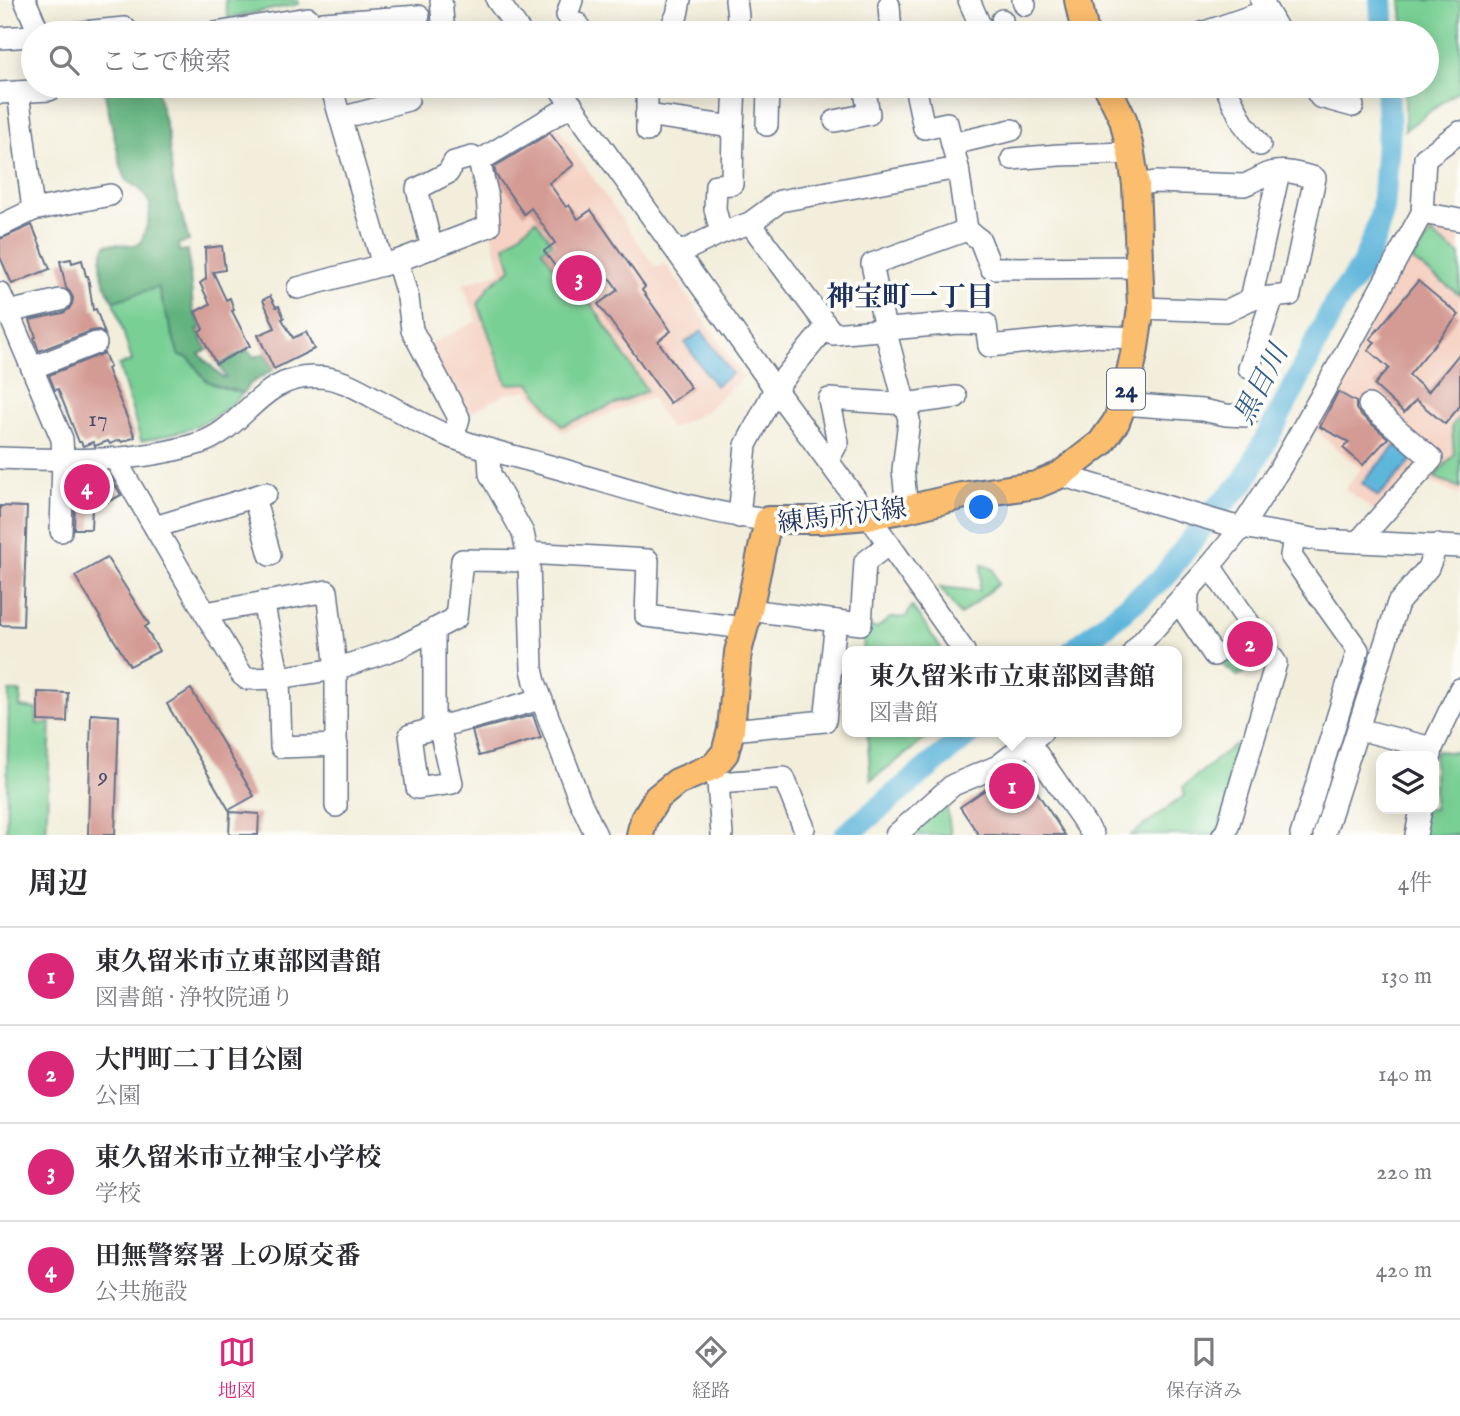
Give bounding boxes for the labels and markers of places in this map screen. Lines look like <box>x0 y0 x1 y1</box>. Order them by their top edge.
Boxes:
pin: 3 <box>556 252 602 304</box>
pin: 4 <box>64 461 110 513</box>
pin: 2 <box>1227 618 1273 670</box>
pin: 1 <box>989 760 1035 812</box>

